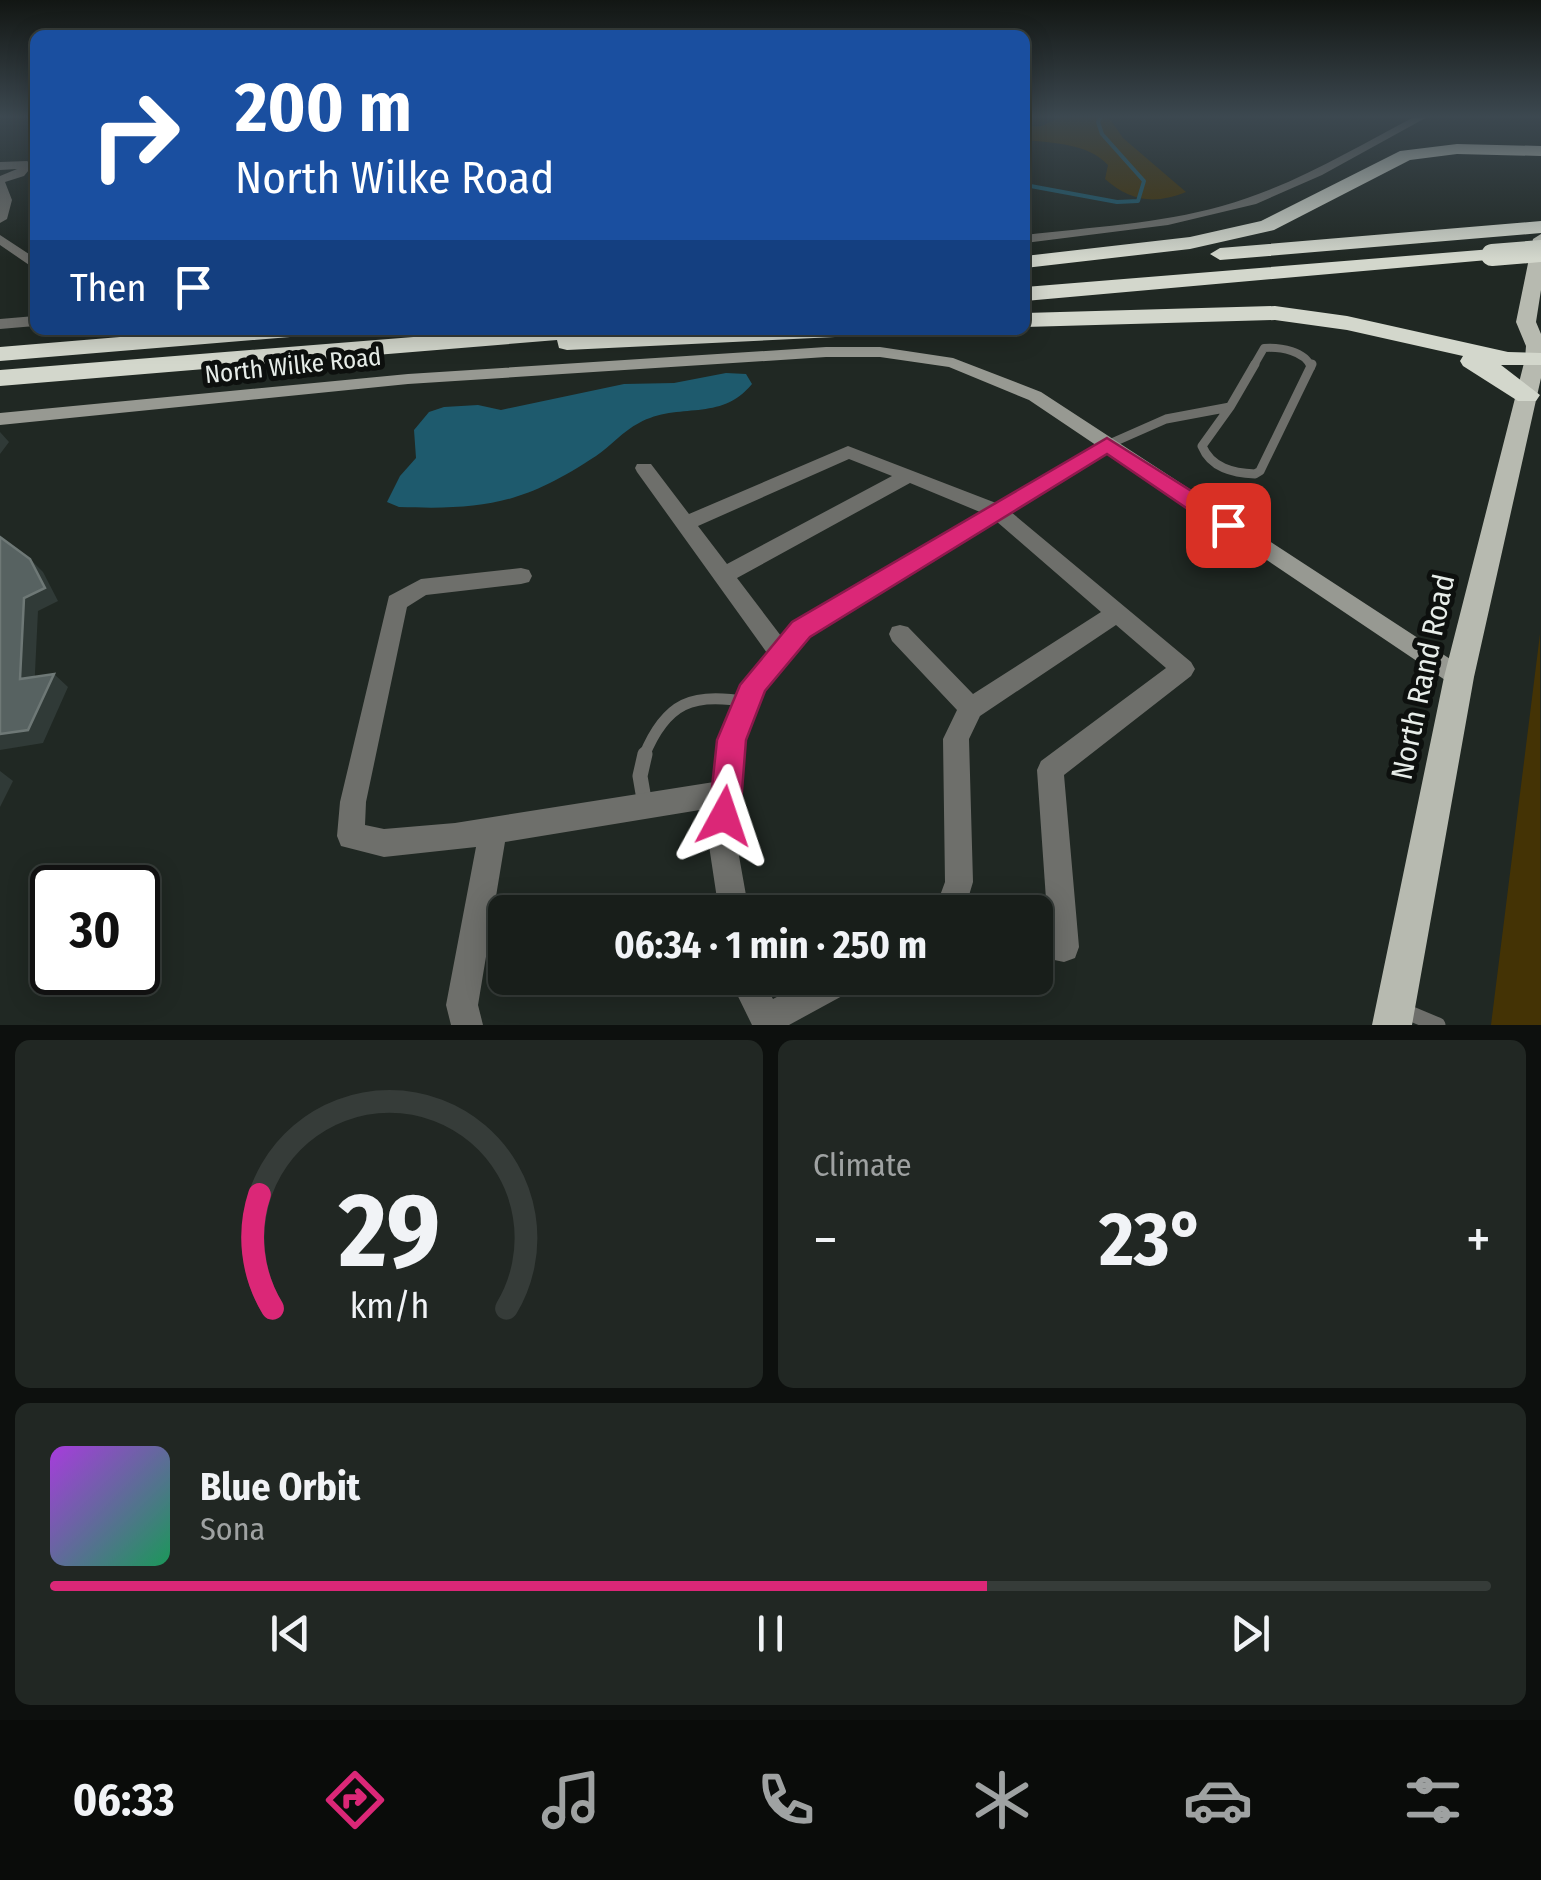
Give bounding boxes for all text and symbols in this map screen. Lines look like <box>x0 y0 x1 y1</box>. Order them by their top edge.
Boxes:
text: 200 m <box>235 66 412 150</box>
icon: right <box>70 70 200 200</box>
text: North Wilke Road <box>235 151 554 205</box>
icon: arrive <box>166 260 221 315</box>
text: Then <box>70 265 146 311</box>
street label: North Wilke Road <box>203 342 383 390</box>
pin <box>1186 483 1271 568</box>
icon: arrive <box>1201 498 1256 553</box>
street label: North Rand Road <box>1384 571 1462 783</box>
position arrow <box>672 764 776 868</box>
speed limit sign: 30 <box>30 865 160 995</box>
text: 06:34 · 1 min · 250 m <box>614 922 927 968</box>
text: Climate <box>813 1146 912 1184</box>
text: 29 <box>337 1169 440 1294</box>
text: 23° <box>1099 1195 1205 1285</box>
text: − <box>813 1207 838 1273</box>
text: + <box>1466 1207 1491 1273</box>
text: km/h <box>349 1285 429 1327</box>
text: Blue Orbit <box>200 1464 360 1510</box>
text: Sona <box>200 1510 265 1548</box>
icon: previous <box>263 1606 318 1661</box>
icon: pause <box>743 1606 798 1661</box>
icon: next <box>1223 1606 1278 1661</box>
icon: directions <box>320 1765 390 1835</box>
icon: music <box>536 1765 606 1835</box>
icon: phone <box>751 1765 821 1835</box>
icon: climate <box>967 1765 1037 1835</box>
icon: car <box>1183 1765 1253 1835</box>
icon: filters <box>1398 1765 1468 1835</box>
text: 06:33 <box>73 1773 175 1827</box>

